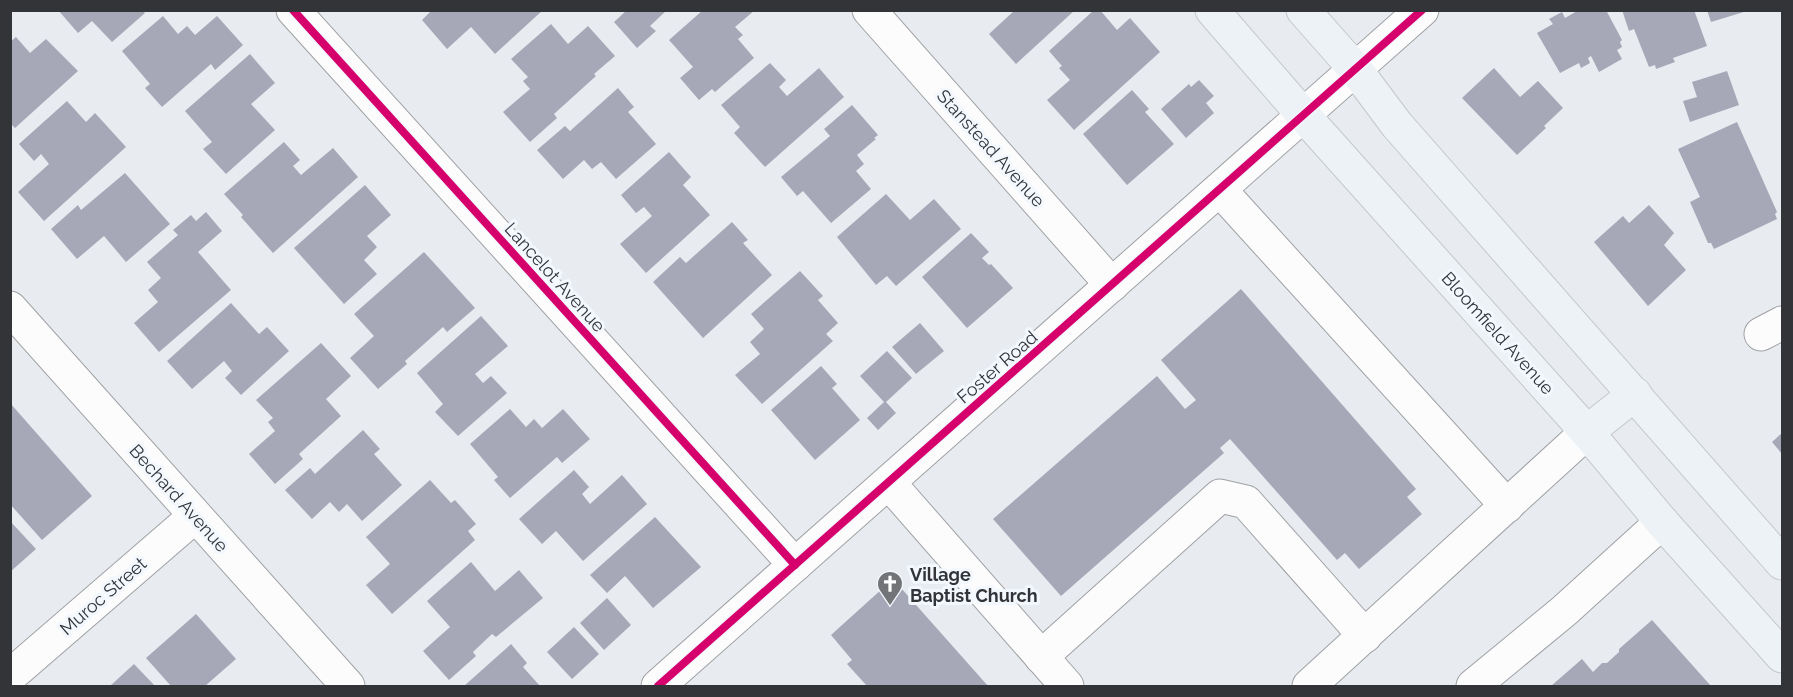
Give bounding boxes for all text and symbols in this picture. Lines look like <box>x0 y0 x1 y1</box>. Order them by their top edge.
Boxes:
street label: Stanstead Avenue <box>933 85 1049 211</box>
street label: Lancelot Avenue <box>500 218 610 336</box>
street label: Bloomfield Avenue <box>1437 267 1559 399</box>
street label: Foster Road <box>953 326 1041 408</box>
street label: Bechard Avenue <box>125 440 233 556</box>
street label: Muroc Street <box>56 553 150 639</box>
place label: Village Baptist Church <box>910 564 1038 606</box>
church icon: Village Baptist Church <box>875 569 905 607</box>

